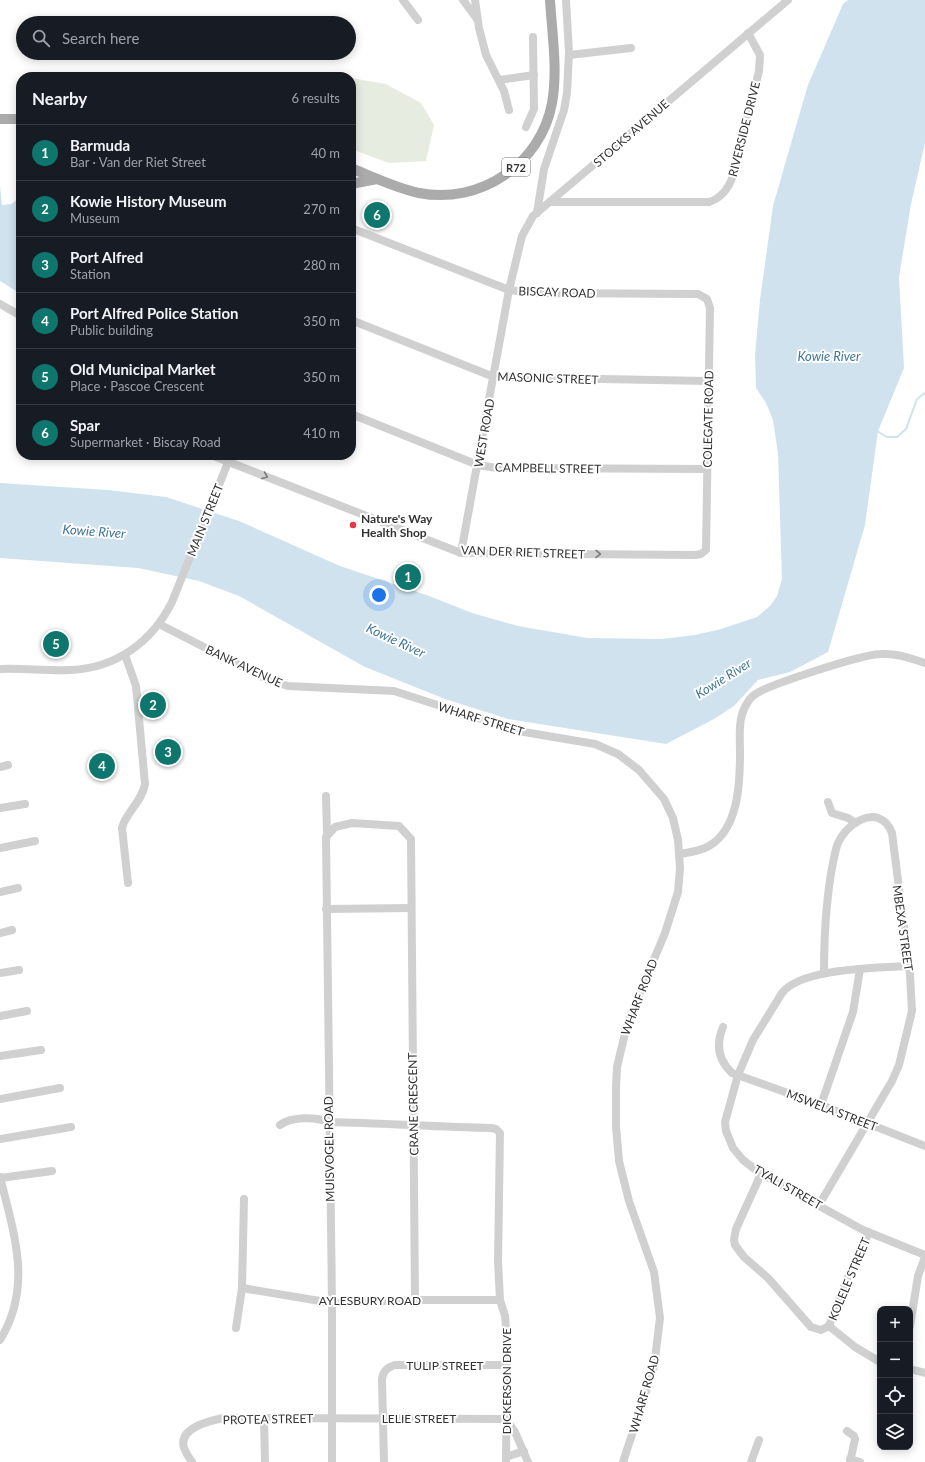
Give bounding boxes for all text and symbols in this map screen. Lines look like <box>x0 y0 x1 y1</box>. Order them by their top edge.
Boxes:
search box <box>16 16 356 60</box>
icon: search <box>30 27 52 49</box>
text: Search here <box>62 29 139 47</box>
street label: RIVERSIDE DRIVE <box>725 80 763 178</box>
text: Nearby <box>32 88 87 109</box>
text: 6 results <box>292 90 340 106</box>
street label: STOCKS AVENUE <box>590 96 672 170</box>
text: Barmuda <box>70 136 130 154</box>
text: 1 <box>41 145 49 161</box>
text: 40 m <box>311 145 340 161</box>
text: Bar · Van der Riet Street <box>70 154 206 170</box>
road number: R72 <box>502 158 530 176</box>
text: Kowie History Museum <box>70 192 227 210</box>
pin: 6 <box>364 200 390 230</box>
text: 2 <box>41 201 49 217</box>
text: 270 m <box>303 201 340 217</box>
text: Museum <box>70 210 120 226</box>
text: Port Alfred <box>70 248 143 266</box>
text: 3 <box>41 257 49 273</box>
text: 280 m <box>303 257 340 273</box>
text: Station <box>70 266 110 282</box>
street label: BISCAY ROAD <box>518 283 596 301</box>
text: Port Alfred Police Station <box>70 304 238 322</box>
text: 4 <box>41 313 49 329</box>
text: 350 m <box>303 313 340 329</box>
text: Public building <box>70 322 153 338</box>
water label: Kowie River <box>797 348 861 364</box>
text: Old Municipal Market <box>70 360 216 378</box>
text: 5 <box>41 369 49 385</box>
text: 350 m <box>303 369 340 385</box>
street label: MASONIC STREET <box>497 369 599 387</box>
street label: COLEGATE ROAD <box>700 370 716 468</box>
text: Place · Pascoe Crescent <box>70 378 204 394</box>
street label: WEST ROAD <box>471 397 497 469</box>
text: Spar <box>70 416 100 434</box>
text: 6 <box>41 425 49 441</box>
text: 410 m <box>303 425 340 441</box>
text: Supermarket · Biscay Road <box>70 434 221 450</box>
street label: CAMPBELL STREET <box>495 460 601 476</box>
one-way arrow <box>261 472 268 480</box>
street label: MAIN STREET <box>184 482 226 558</box>
place label: Nature's Way Health Shop <box>361 511 433 540</box>
marker: Nature's Way Health Shop <box>348 520 358 530</box>
water label: Kowie River <box>62 521 127 541</box>
street label: VAN DER RIET STREET <box>461 542 585 562</box>
one-way arrow <box>595 550 601 558</box>
pin: 1 <box>395 562 421 592</box>
your location <box>369 585 389 605</box>
water label: Kowie River <box>364 619 428 661</box>
pin: 5 <box>43 629 69 659</box>
street label: BANK AVENUE <box>203 642 285 690</box>
water label: Kowie River <box>692 654 754 701</box>
pin: 2 <box>140 690 166 720</box>
street label: WHARF STREET <box>436 699 526 739</box>
pin: 3 <box>155 737 181 767</box>
pin: 4 <box>89 751 115 781</box>
street label: MBEXA STREET <box>890 884 916 972</box>
street label: WHARF ROAD <box>618 957 660 1037</box>
street label: CRANE CRESCENT <box>405 1052 421 1156</box>
street label: MSWELA STREET <box>785 1086 879 1134</box>
street label: MUISVOGEL ROAD <box>321 1096 337 1202</box>
street label: TYALI STREET <box>751 1161 825 1213</box>
street label: KOLELE STREET <box>825 1235 873 1323</box>
street label: AYLESBURY ROAD <box>319 1293 421 1308</box>
map controls <box>877 1306 913 1450</box>
button: + <box>877 1306 913 1342</box>
street label: DICKERSON DRIVE <box>499 1328 514 1434</box>
button: − <box>877 1342 913 1378</box>
street label: WHARF ROAD <box>626 1353 662 1435</box>
street label: TULIP STREET <box>406 1358 484 1373</box>
button: locate <box>877 1378 913 1414</box>
street label: PROTEA STREET <box>223 1411 313 1427</box>
street label: LELIE STREET <box>382 1411 456 1426</box>
button: layers <box>877 1414 913 1450</box>

